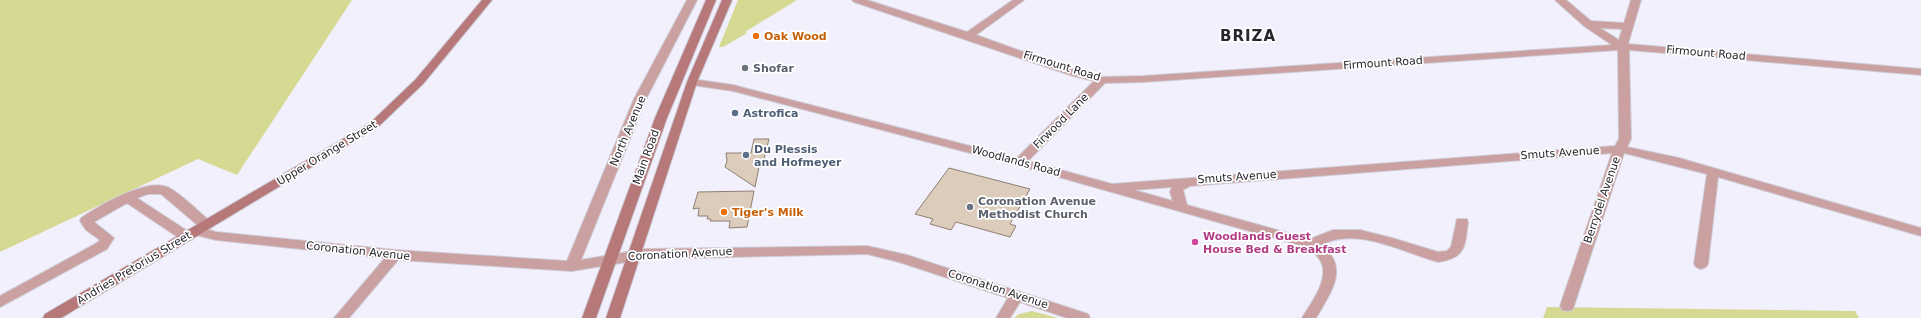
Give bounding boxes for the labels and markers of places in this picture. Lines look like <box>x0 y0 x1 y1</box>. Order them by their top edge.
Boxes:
place label: Oak Wood <box>764 30 827 43</box>
marker: Oak Wood <box>751 31 761 41</box>
place label: Shofar <box>753 62 795 75</box>
marker: Shofar <box>740 63 750 73</box>
place label: Astrofica <box>743 107 798 120</box>
marker: Astrofica <box>730 108 740 118</box>
place label: Du Plessis and Hofmeyer <box>754 143 842 169</box>
marker: Du Plessis and Hofmeyer <box>741 150 751 160</box>
place label: Coronation Avenue Methodist Church <box>978 195 1096 221</box>
marker: Coronation Avenue Methodist Church <box>965 202 975 212</box>
place label: Tiger's Milk <box>732 206 804 219</box>
marker: Tiger's Milk <box>719 207 729 217</box>
place label: Woodlands Guest House Bed & Breakfast <box>1203 230 1346 256</box>
marker: Woodlands Guest House Bed & Breakfast <box>1190 237 1200 247</box>

